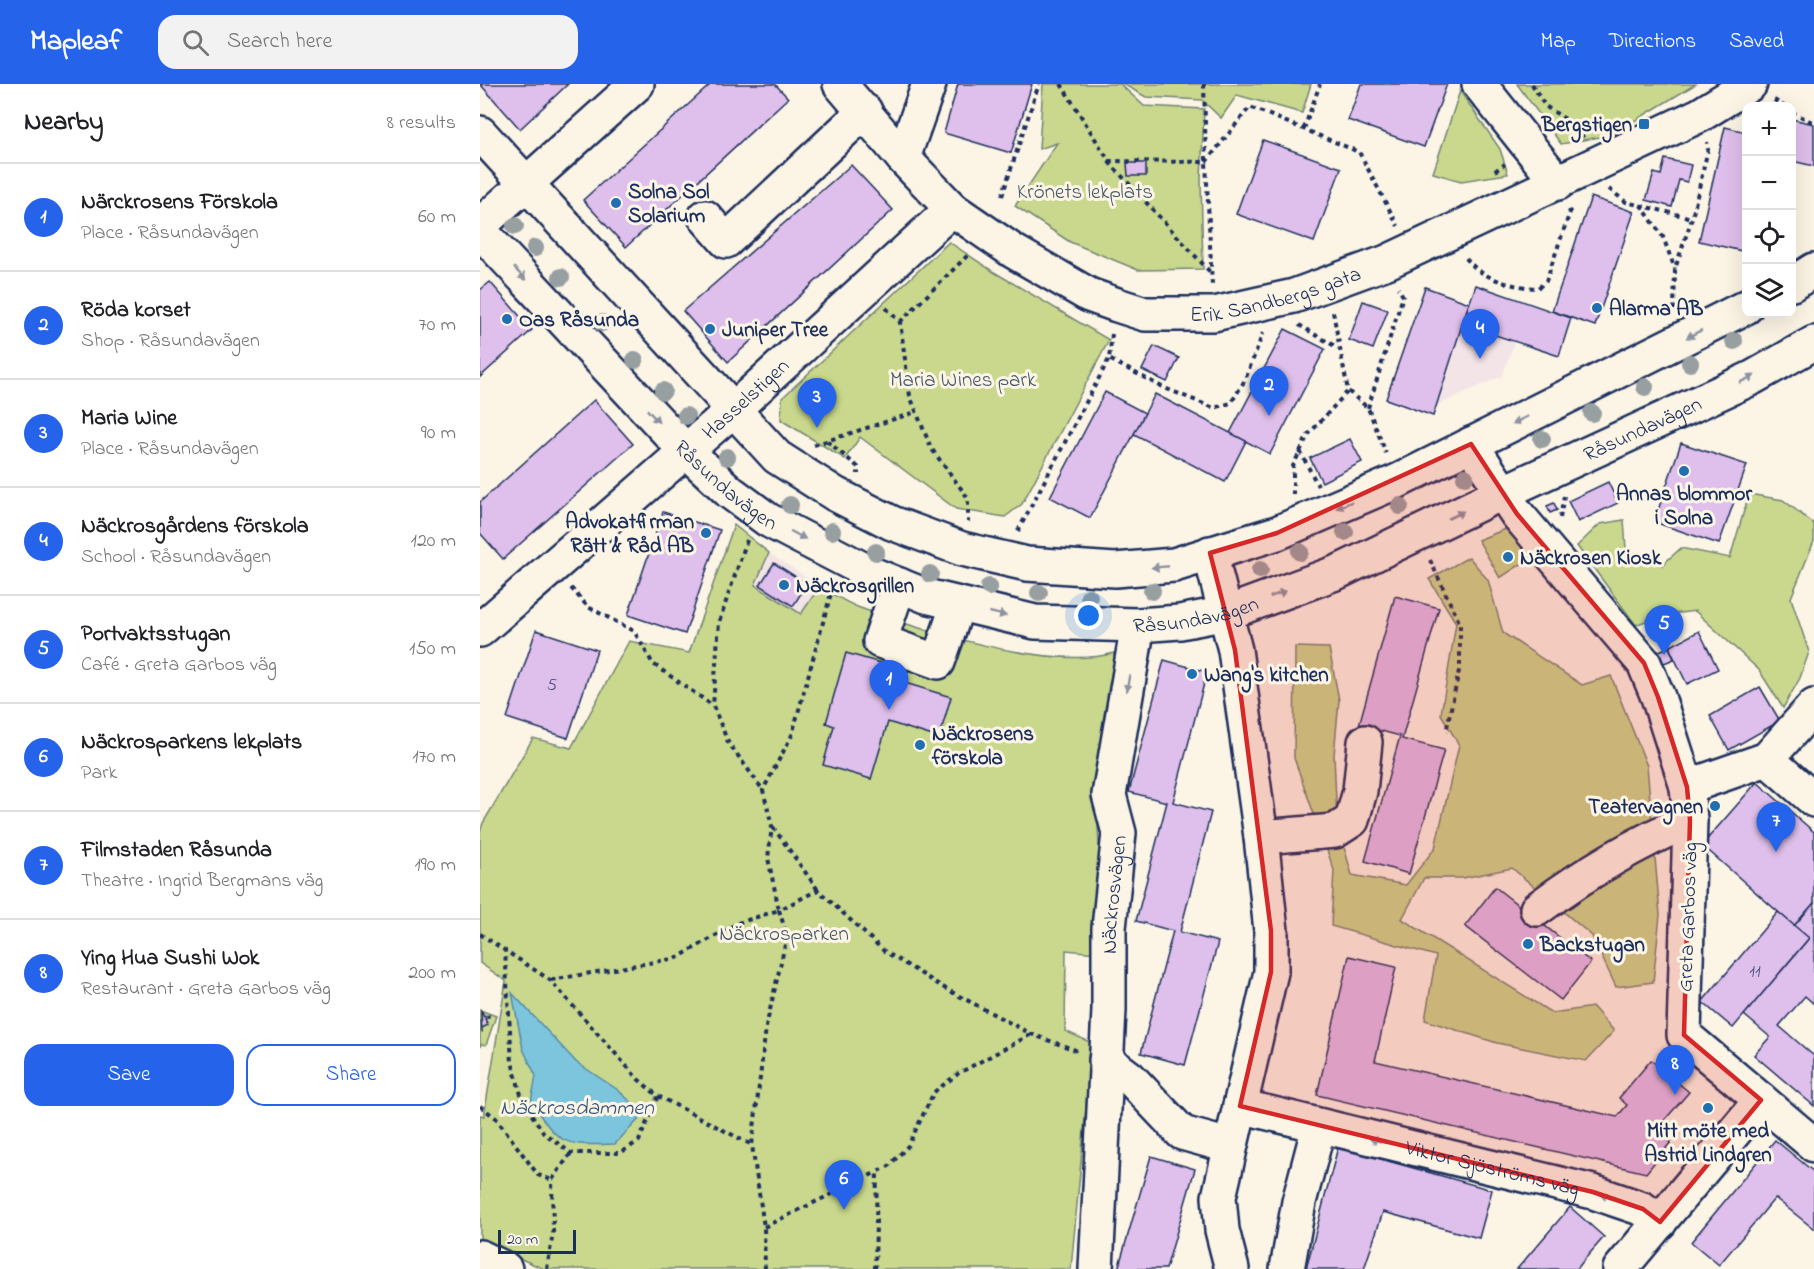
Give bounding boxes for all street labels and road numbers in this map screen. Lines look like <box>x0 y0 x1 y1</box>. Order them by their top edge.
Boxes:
street label: Erik Sandbergs gata <box>1190 260 1366 331</box>
street label: Hasselstigen <box>696 352 797 448</box>
street label: Råsundavägen <box>1579 390 1707 471</box>
street label: Råsundavägen <box>666 434 782 539</box>
street label: Råsundavägen <box>1132 590 1263 642</box>
street label: Näckrosvägen <box>1096 834 1136 954</box>
street label: Greta Garbos väg <box>1671 842 1709 993</box>
street label: Viktor Sjöströms väg <box>1401 1134 1582 1207</box>

